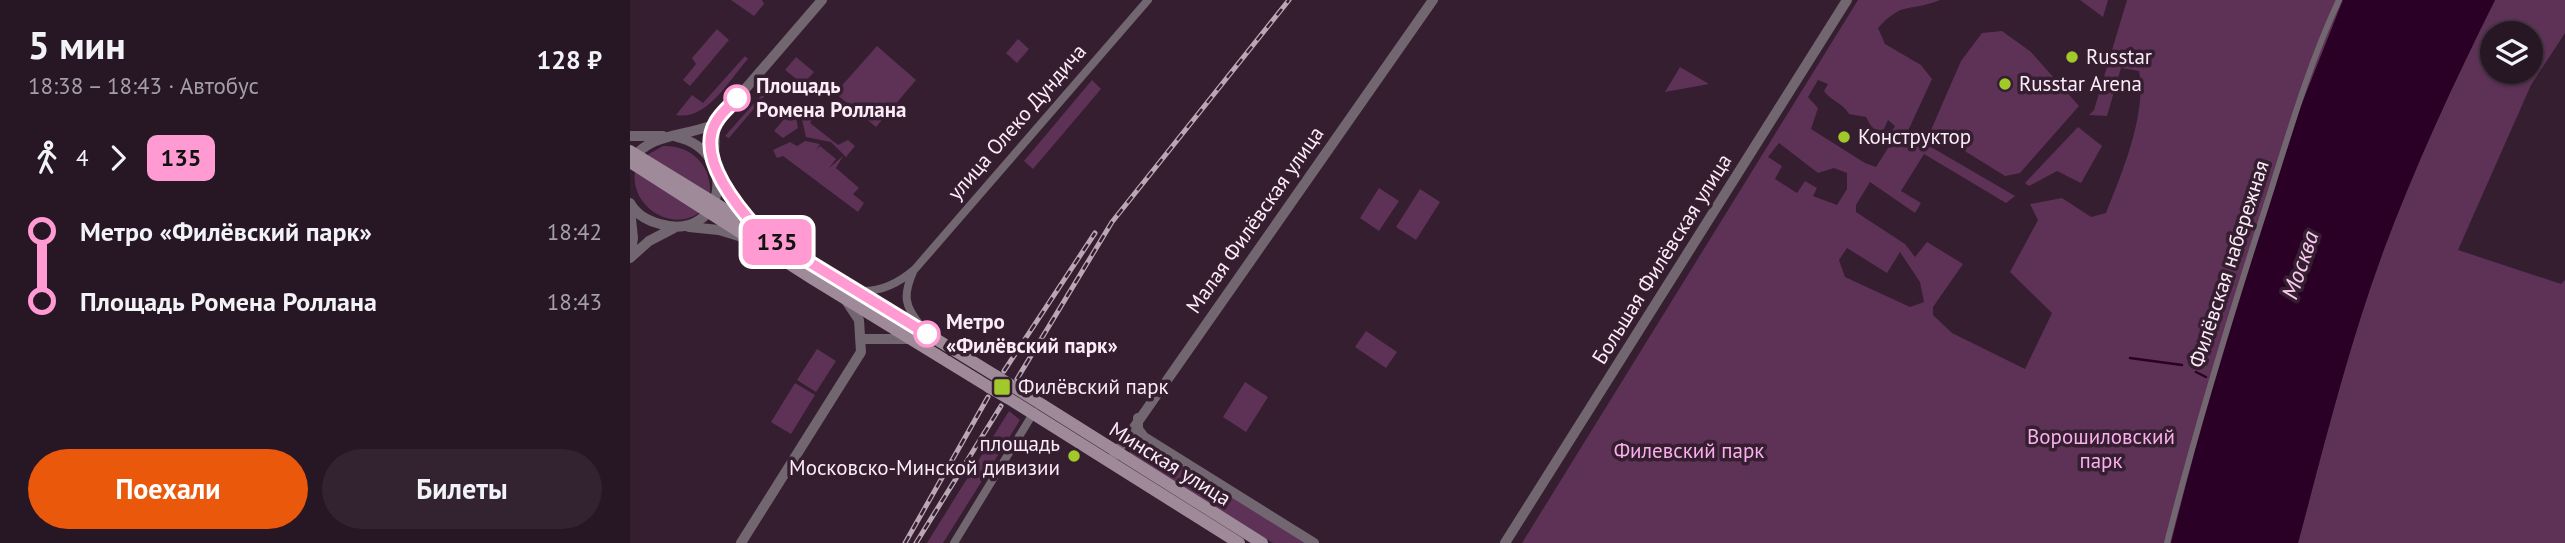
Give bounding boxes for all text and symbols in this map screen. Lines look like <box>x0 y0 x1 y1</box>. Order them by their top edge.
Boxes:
text: 5 мин <box>28 20 126 69</box>
map controls <box>2480 21 2543 84</box>
button: layers <box>2480 21 2543 84</box>
street label: улица Олеко Дундича <box>941 38 1092 205</box>
text: 128 ₽ <box>536 43 602 76</box>
place label: Russtar <box>2086 43 2152 70</box>
marker: Russtar <box>2064 49 2080 65</box>
place label: Russtar Arena <box>2019 70 2142 97</box>
text: 18:38 – 18:43 · Автобус <box>28 71 259 100</box>
place label: Площадь Ромена Роллана <box>756 72 906 123</box>
marker: Russtar Arena <box>1997 76 2013 92</box>
marker: Площадь Ромена Роллана <box>724 85 750 111</box>
street label: Малая Филёвская улица <box>1180 121 1329 318</box>
place label: Конструктор <box>1858 123 1971 150</box>
marker: Конструктор <box>1836 129 1852 145</box>
icon: walk <box>28 139 66 177</box>
icon: forward <box>99 139 137 177</box>
text: 135 <box>161 142 201 173</box>
text: 4 <box>76 143 89 172</box>
street label: Большая Филёвская улица <box>1586 149 1737 369</box>
street label: Филёвская набережная <box>2182 157 2275 371</box>
text: Метро «Филёвский парк» <box>80 215 372 248</box>
text: 18:42 <box>547 217 602 246</box>
line badge: 135 <box>737 219 817 265</box>
text: 135 <box>757 226 797 257</box>
water label: Москва <box>2274 227 2325 303</box>
text: Площадь Ромена Роллана <box>80 285 377 318</box>
text: 18:43 <box>547 287 602 316</box>
place label: Метро «Филёвский парк» <box>946 308 1118 359</box>
marker: Метро «Филёвский парк» <box>914 321 940 347</box>
place label: Филёвский парк <box>1018 373 1169 400</box>
marker: Филёвский парк <box>992 377 1012 397</box>
street label: Минская улица <box>1104 415 1236 512</box>
park label: Ворошиловский парк <box>2027 423 2175 474</box>
place label: площадь Московско-Минской дивизии <box>789 430 1060 481</box>
park label: Филевский парк <box>1614 437 1764 464</box>
marker: площадь Московско-Минской дивизии <box>1066 448 1082 464</box>
button: Поехали <box>28 449 308 529</box>
button: Билеты <box>322 449 602 529</box>

